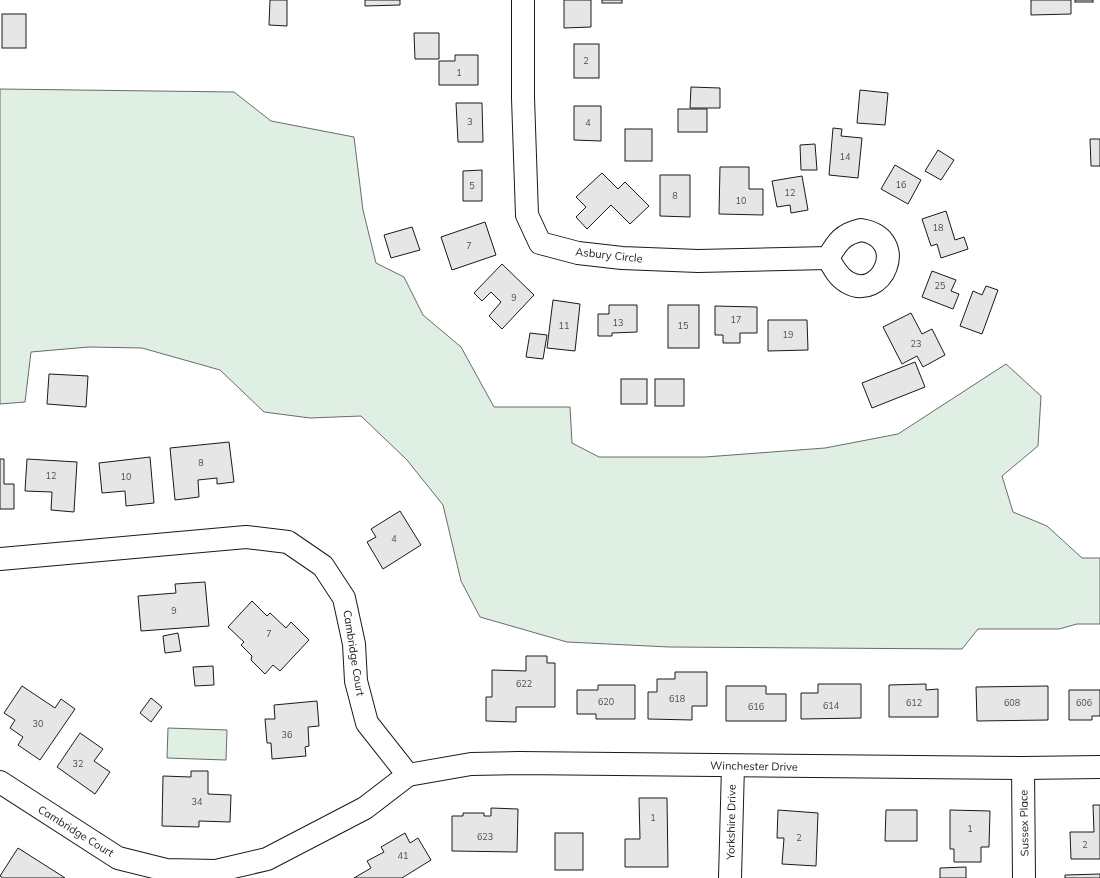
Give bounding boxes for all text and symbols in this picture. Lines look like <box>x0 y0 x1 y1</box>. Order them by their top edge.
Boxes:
house number: 2 <box>583 55 589 66</box>
house number: 1 <box>456 67 462 78</box>
house number: 3 <box>467 116 473 127</box>
house number: 4 <box>585 117 591 128</box>
house number: 14 <box>840 151 851 162</box>
house number: 16 <box>896 179 906 190</box>
house number: 5 <box>469 180 475 191</box>
house number: 12 <box>785 187 795 198</box>
house number: 8 <box>672 190 678 201</box>
house number: 10 <box>736 195 746 206</box>
house number: 18 <box>933 222 943 233</box>
house number: 7 <box>466 240 472 251</box>
street label: Asbury Circle <box>575 245 643 265</box>
house number: 25 <box>935 280 946 291</box>
house number: 9 <box>511 292 517 303</box>
house number: 17 <box>731 314 741 325</box>
house number: 13 <box>613 317 623 328</box>
house number: 11 <box>559 320 569 331</box>
house number: 15 <box>678 320 689 331</box>
house number: 19 <box>783 329 793 340</box>
house number: 23 <box>911 338 921 349</box>
house number: 8 <box>198 457 204 468</box>
house number: 12 <box>46 470 56 481</box>
house number: 10 <box>121 471 131 482</box>
house number: 4 <box>391 533 397 544</box>
house number: 9 <box>171 605 177 616</box>
street label: Cambridge Court <box>340 609 368 697</box>
house number: 7 <box>266 628 272 639</box>
house number: 622 <box>516 678 532 689</box>
house number: 618 <box>669 693 685 704</box>
house number: 620 <box>598 696 614 707</box>
house number: 612 <box>906 697 922 708</box>
house number: 608 <box>1004 697 1020 708</box>
house number: 606 <box>1076 697 1092 708</box>
house number: 614 <box>823 700 840 711</box>
house number: 616 <box>748 701 764 712</box>
house number: 30 <box>33 718 43 729</box>
house number: 36 <box>282 729 292 740</box>
house number: 32 <box>73 758 83 769</box>
street label: Winchester Drive <box>710 758 798 774</box>
street label: Yorkshire Drive <box>723 784 739 861</box>
street label: Sussex Place <box>1016 790 1032 856</box>
house number: 34 <box>192 796 203 807</box>
street label: Cambridge Court <box>35 802 117 860</box>
house number: 1 <box>650 812 656 823</box>
house number: 1 <box>967 823 973 834</box>
house number: 623 <box>477 831 493 842</box>
house number: 2 <box>796 832 802 843</box>
house number: 2 <box>1082 839 1088 850</box>
house number: 41 <box>398 850 408 861</box>

